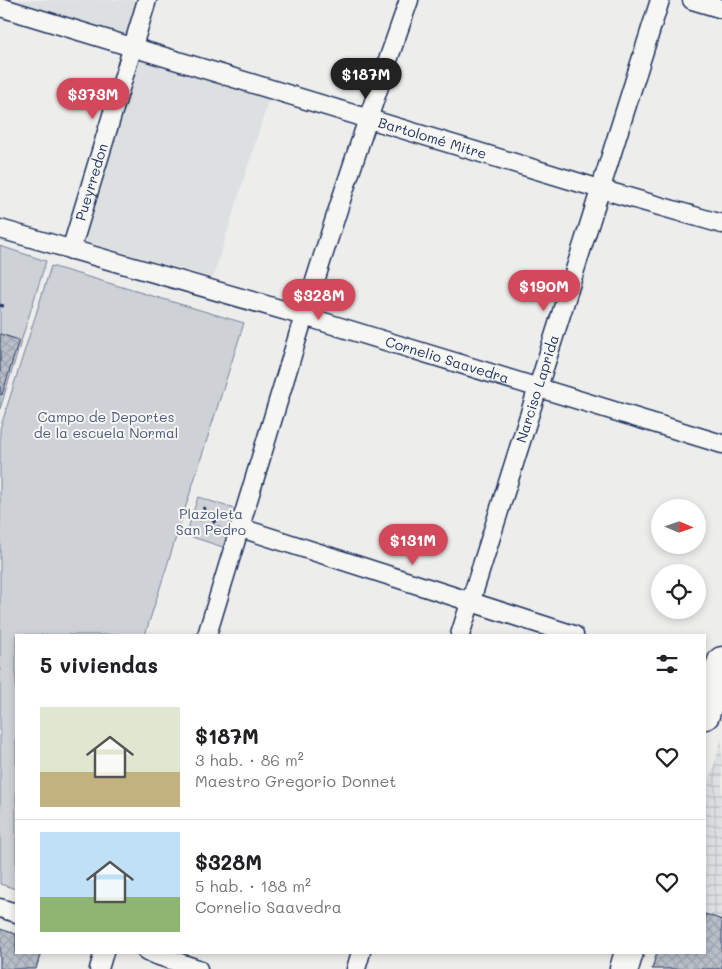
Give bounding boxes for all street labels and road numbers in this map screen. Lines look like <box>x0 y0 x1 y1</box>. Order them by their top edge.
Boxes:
street label: Bartolomé Mitre <box>376 112 489 163</box>
street label: Pueyrredon <box>70 141 112 223</box>
street label: Cornelio Saavedra <box>383 331 512 387</box>
street label: Narciso Laprida <box>511 333 563 445</box>

